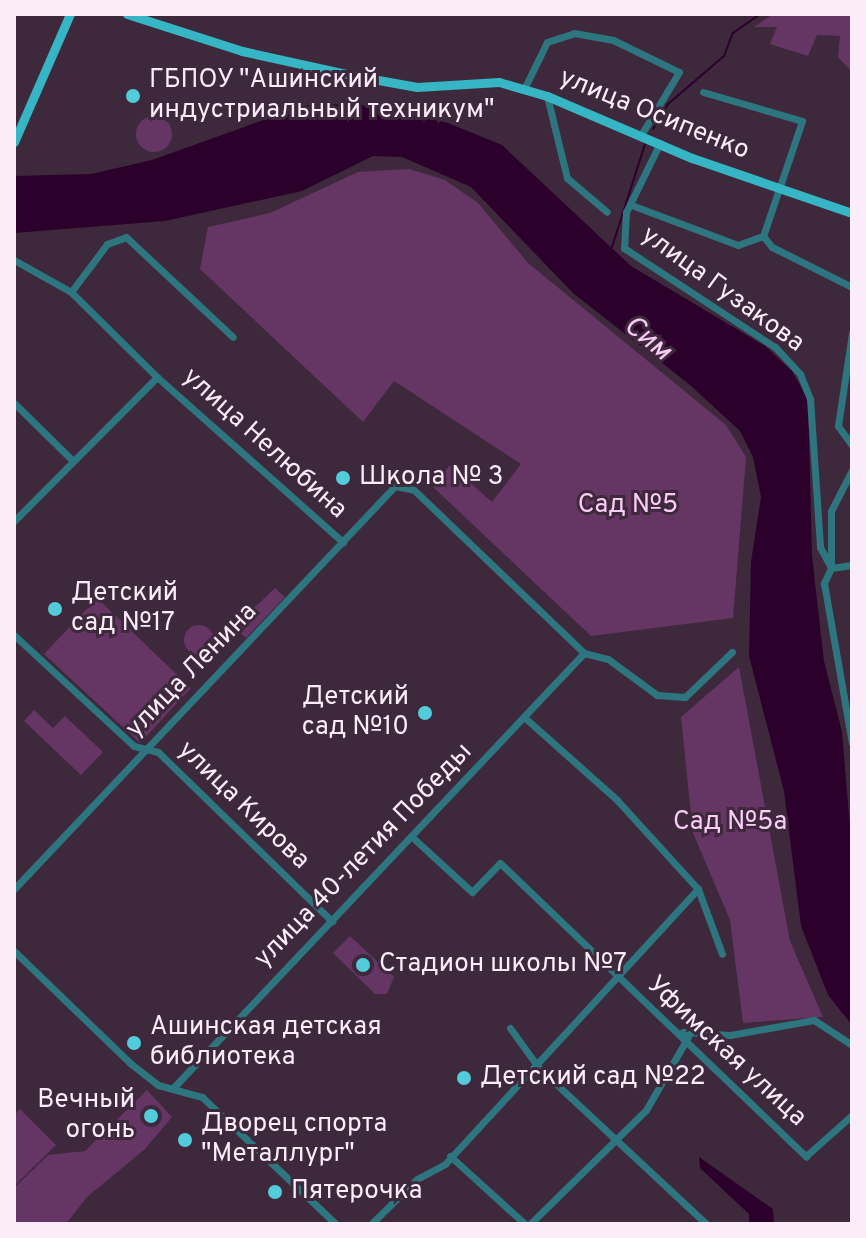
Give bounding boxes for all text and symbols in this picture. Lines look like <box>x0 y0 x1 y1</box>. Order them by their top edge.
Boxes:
street label: улица Осипенко <box>554 63 754 167</box>
place label: ГБПОУ "Ашинский индустриальный техникум" <box>149 65 494 126</box>
marker: ГБПОУ "Ашинский индустриальный техникум" <box>124 87 142 105</box>
street label: улица Гузакова <box>634 220 810 360</box>
water label: Сим <box>616 309 678 369</box>
street label: улица Нелюбина <box>175 362 353 526</box>
place label: Школа № 3 <box>359 462 503 494</box>
marker: Школа № 3 <box>334 469 352 487</box>
park label: Сад №5 <box>578 490 678 522</box>
place label: Детский сад №17 <box>71 578 178 640</box>
street label: улица Ленина <box>120 597 264 745</box>
marker: Детский сад №17 <box>46 600 64 618</box>
place label: Детский сад №10 <box>302 682 409 744</box>
marker: Детский сад №10 <box>416 704 434 722</box>
street label: улица Кирова <box>171 735 315 877</box>
street label: улица 40-летия Победы <box>249 737 479 975</box>
park label: Сад №5а <box>673 807 787 839</box>
place label: Стадион школы №7 <box>379 949 627 981</box>
marker: Стадион школы №7 <box>354 956 372 974</box>
street label: Уфимская улица <box>640 970 812 1134</box>
place label: Ашинская детская библиотека <box>150 1012 382 1074</box>
marker: Ашинская детская библиотека <box>125 1034 143 1052</box>
place label: Детский сад №22 <box>480 1062 706 1094</box>
marker: Детский сад №22 <box>455 1069 473 1087</box>
place label: Вечный огонь <box>37 1085 135 1146</box>
marker: Вечный огонь <box>142 1107 160 1125</box>
place label: Дворец спорта "Металлург" <box>201 1109 387 1170</box>
marker: Дворец спорта "Металлург" <box>176 1131 194 1149</box>
place label: Пятерочка <box>291 1176 422 1208</box>
marker: Пятерочка <box>266 1183 284 1201</box>

